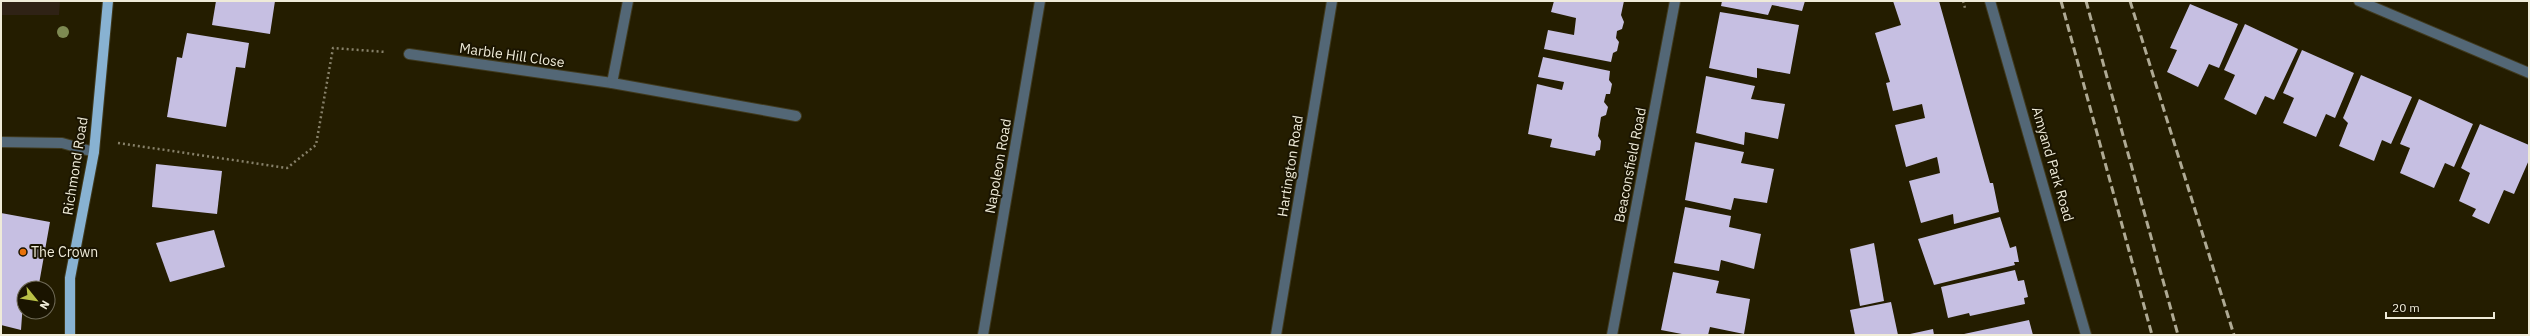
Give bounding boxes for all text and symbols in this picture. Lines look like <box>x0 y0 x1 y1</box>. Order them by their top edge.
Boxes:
street label: Marble Hill Close <box>458 39 566 71</box>
street label: Amyand Park Road <box>2028 105 2078 223</box>
street label: Beaconsfield Road <box>1610 106 1650 224</box>
street label: Hartington Road <box>1273 114 1307 218</box>
street label: Richmond Road <box>58 116 92 216</box>
street label: Napoleon Road <box>981 117 1015 215</box>
place label: The Crown <box>31 243 98 261</box>
marker: The Crown <box>18 247 28 257</box>
north arrow <box>16 280 56 320</box>
scale bar <box>2386 294 2494 320</box>
text: N <box>37 298 53 312</box>
text: 20 m <box>2392 300 2420 315</box>

